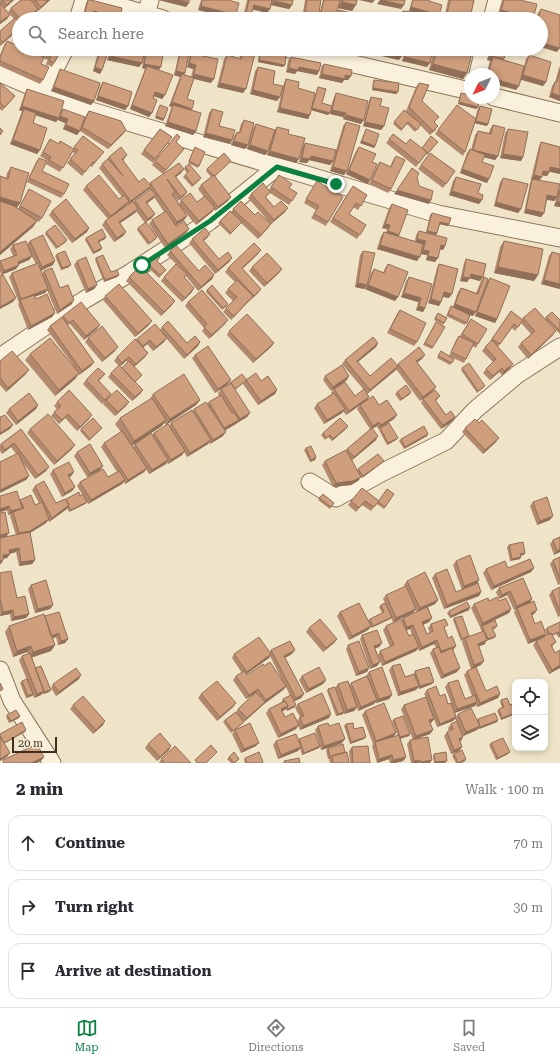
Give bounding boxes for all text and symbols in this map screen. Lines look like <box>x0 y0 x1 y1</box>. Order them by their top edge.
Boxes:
search box <box>12 12 548 56</box>
icon: search <box>26 23 48 45</box>
text: Search here <box>58 25 144 43</box>
north arrow <box>464 68 500 104</box>
route end <box>327 175 345 193</box>
route start <box>133 256 151 274</box>
map controls <box>512 679 548 751</box>
button: locate <box>512 679 548 715</box>
button: layers <box>512 715 548 751</box>
scale bar <box>12 735 57 754</box>
text: 20 m <box>18 737 43 750</box>
text: 2 min <box>16 779 63 799</box>
text: Walk · 100 m <box>465 782 544 797</box>
icon: ahead <box>17 832 39 854</box>
text: Continue <box>55 834 125 852</box>
text: 70 m <box>513 836 543 851</box>
icon: right <box>17 896 39 918</box>
text: Turn right <box>55 898 134 916</box>
text: 30 m <box>513 900 543 915</box>
icon: arrive <box>17 960 39 982</box>
text: Arrive at destination <box>55 962 211 980</box>
tab: Map <box>75 1017 98 1054</box>
tab: Directions <box>248 1017 303 1054</box>
tab: Saved <box>453 1017 485 1054</box>

